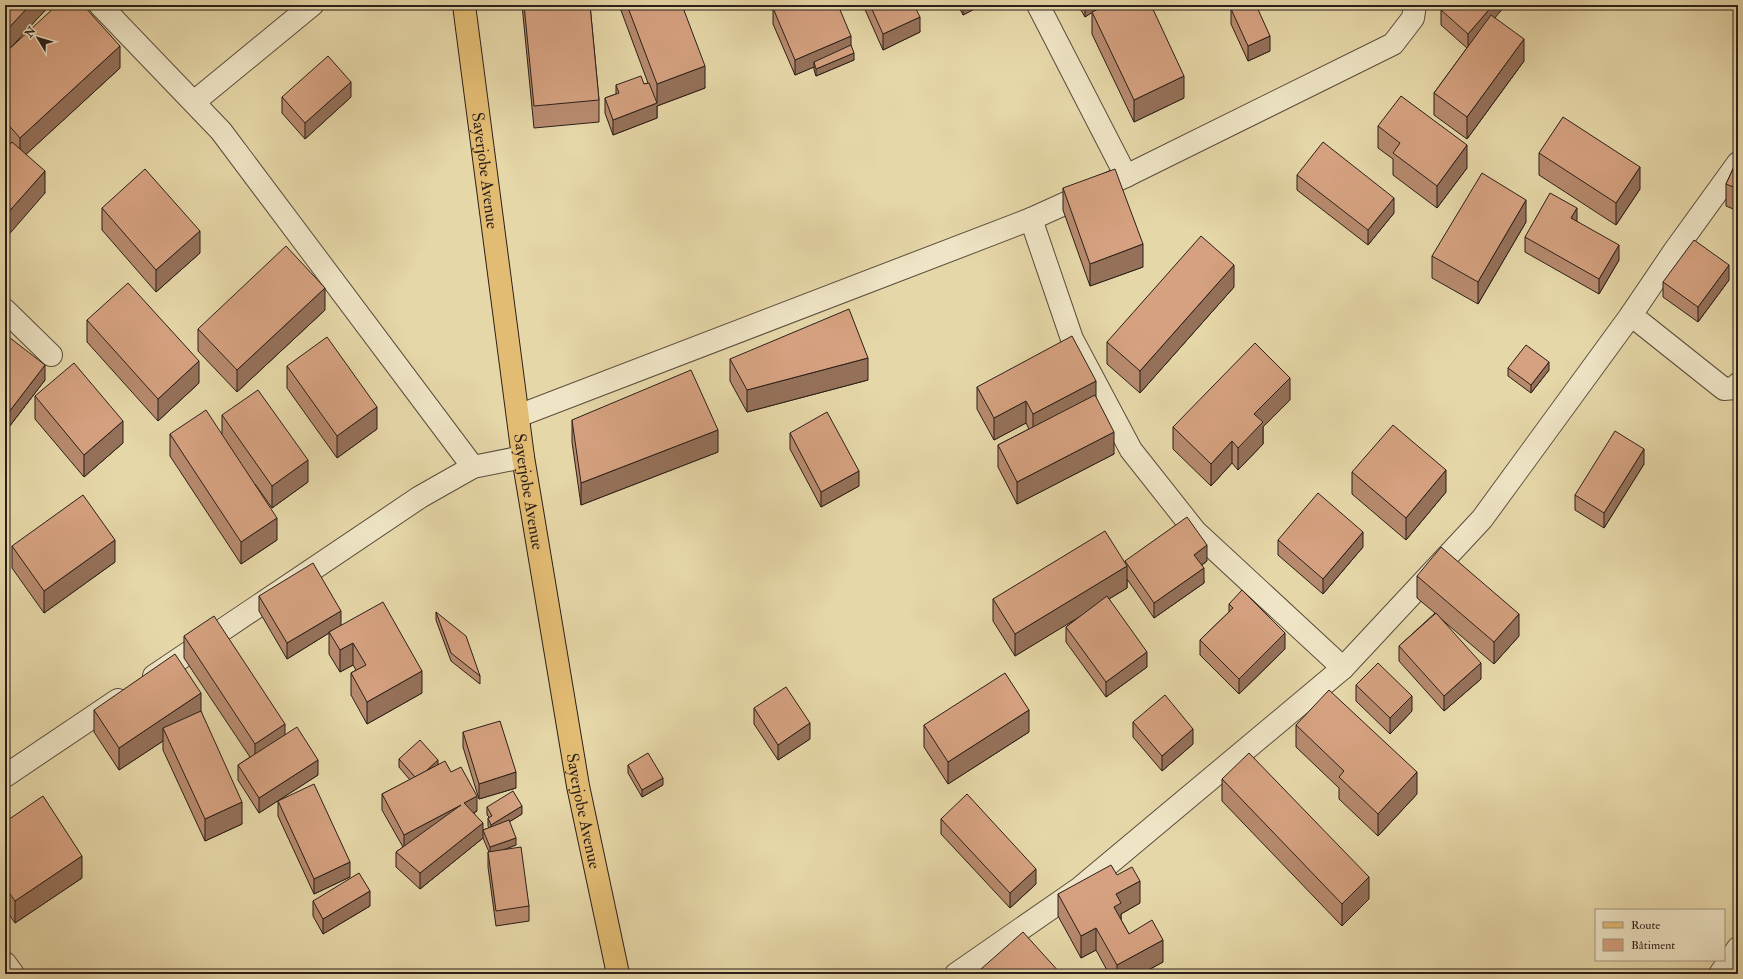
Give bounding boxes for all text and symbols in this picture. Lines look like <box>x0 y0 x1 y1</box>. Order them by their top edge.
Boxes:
north arrow <box>18 18 58 58</box>
text: N <box>22 23 39 41</box>
street label: Sayerjobe Avenue <box>467 111 503 230</box>
street label: Sayerjobe Avenue <box>509 432 548 551</box>
street label: Sayerjobe Avenue <box>562 752 605 871</box>
legend <box>1595 909 1725 961</box>
text: Route <box>1631 918 1660 933</box>
text: Bâtiment <box>1631 938 1675 953</box>

